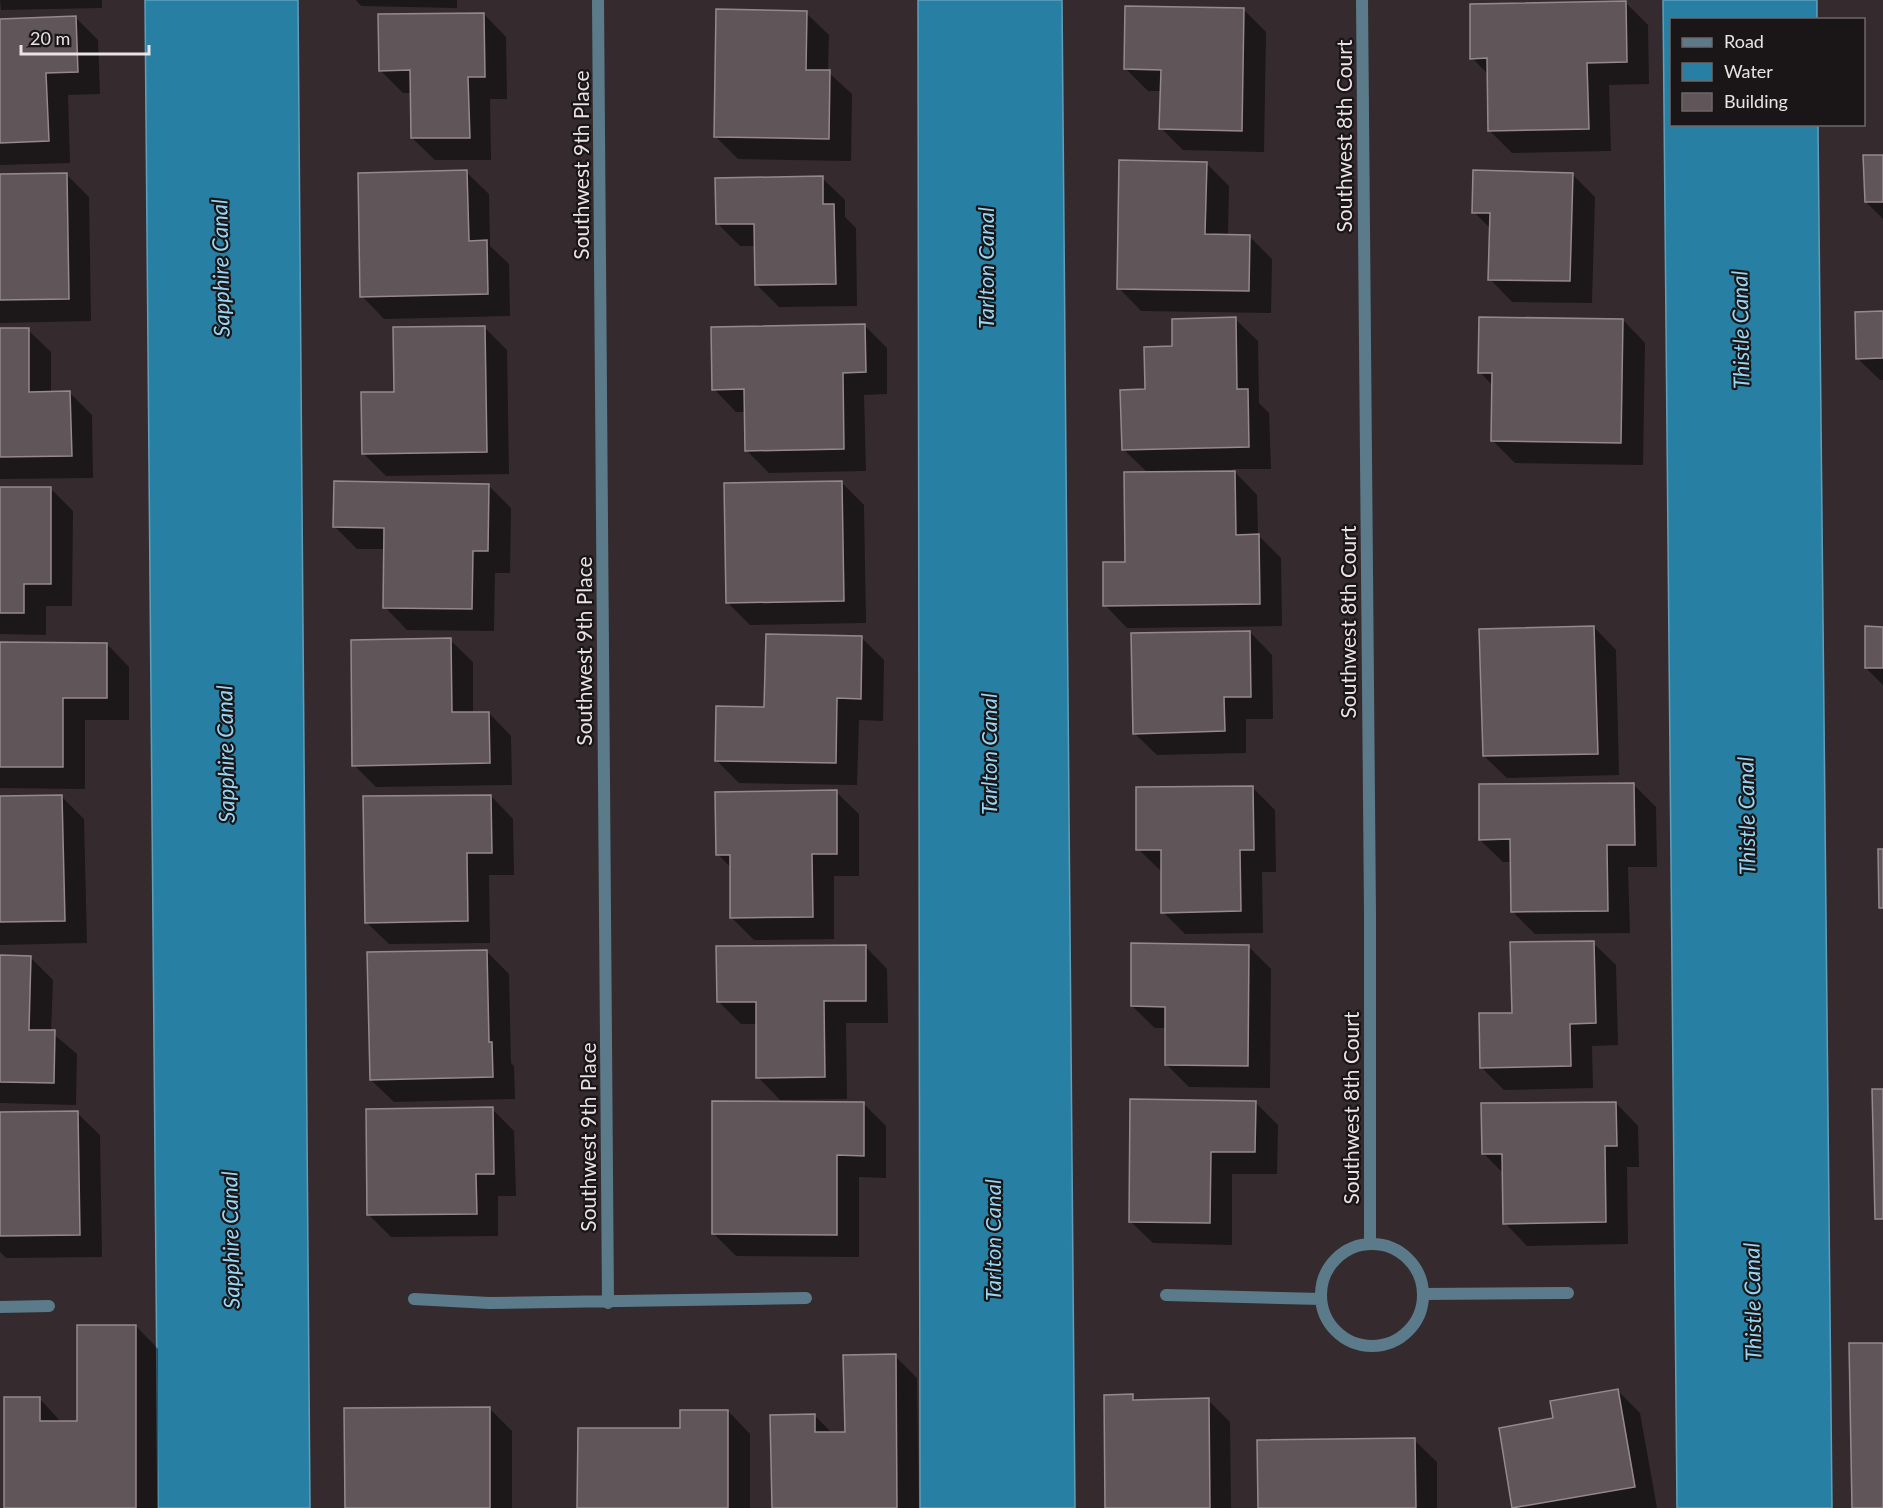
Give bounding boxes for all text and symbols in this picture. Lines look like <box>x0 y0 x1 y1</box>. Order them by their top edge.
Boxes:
scale bar <box>21 18 148 56</box>
legend <box>1670 18 1865 126</box>
text: 20 m <box>30 27 70 49</box>
text: Road <box>1724 30 1764 52</box>
street label: Southwest 8th Court <box>1331 39 1356 232</box>
text: Water <box>1724 60 1773 82</box>
street label: Southwest 9th Place <box>568 70 593 260</box>
text: Building <box>1724 90 1788 112</box>
water label: Sapphire Canal <box>205 199 235 337</box>
water label: Tarlton Canal <box>972 207 999 329</box>
water label: Thistle Canal <box>1725 270 1755 389</box>
street label: Southwest 8th Court <box>1335 525 1360 718</box>
street label: Southwest 9th Place <box>571 556 596 746</box>
water label: Sapphire Canal <box>210 685 240 823</box>
water label: Tarlton Canal <box>975 693 1002 815</box>
water label: Thistle Canal <box>1731 756 1761 875</box>
street label: Southwest 8th Court <box>1338 1011 1363 1204</box>
street label: Southwest 9th Place <box>575 1042 600 1232</box>
water label: Sapphire Canal <box>215 1171 245 1309</box>
water label: Tarlton Canal <box>979 1179 1006 1301</box>
water label: Thistle Canal <box>1737 1242 1767 1361</box>

